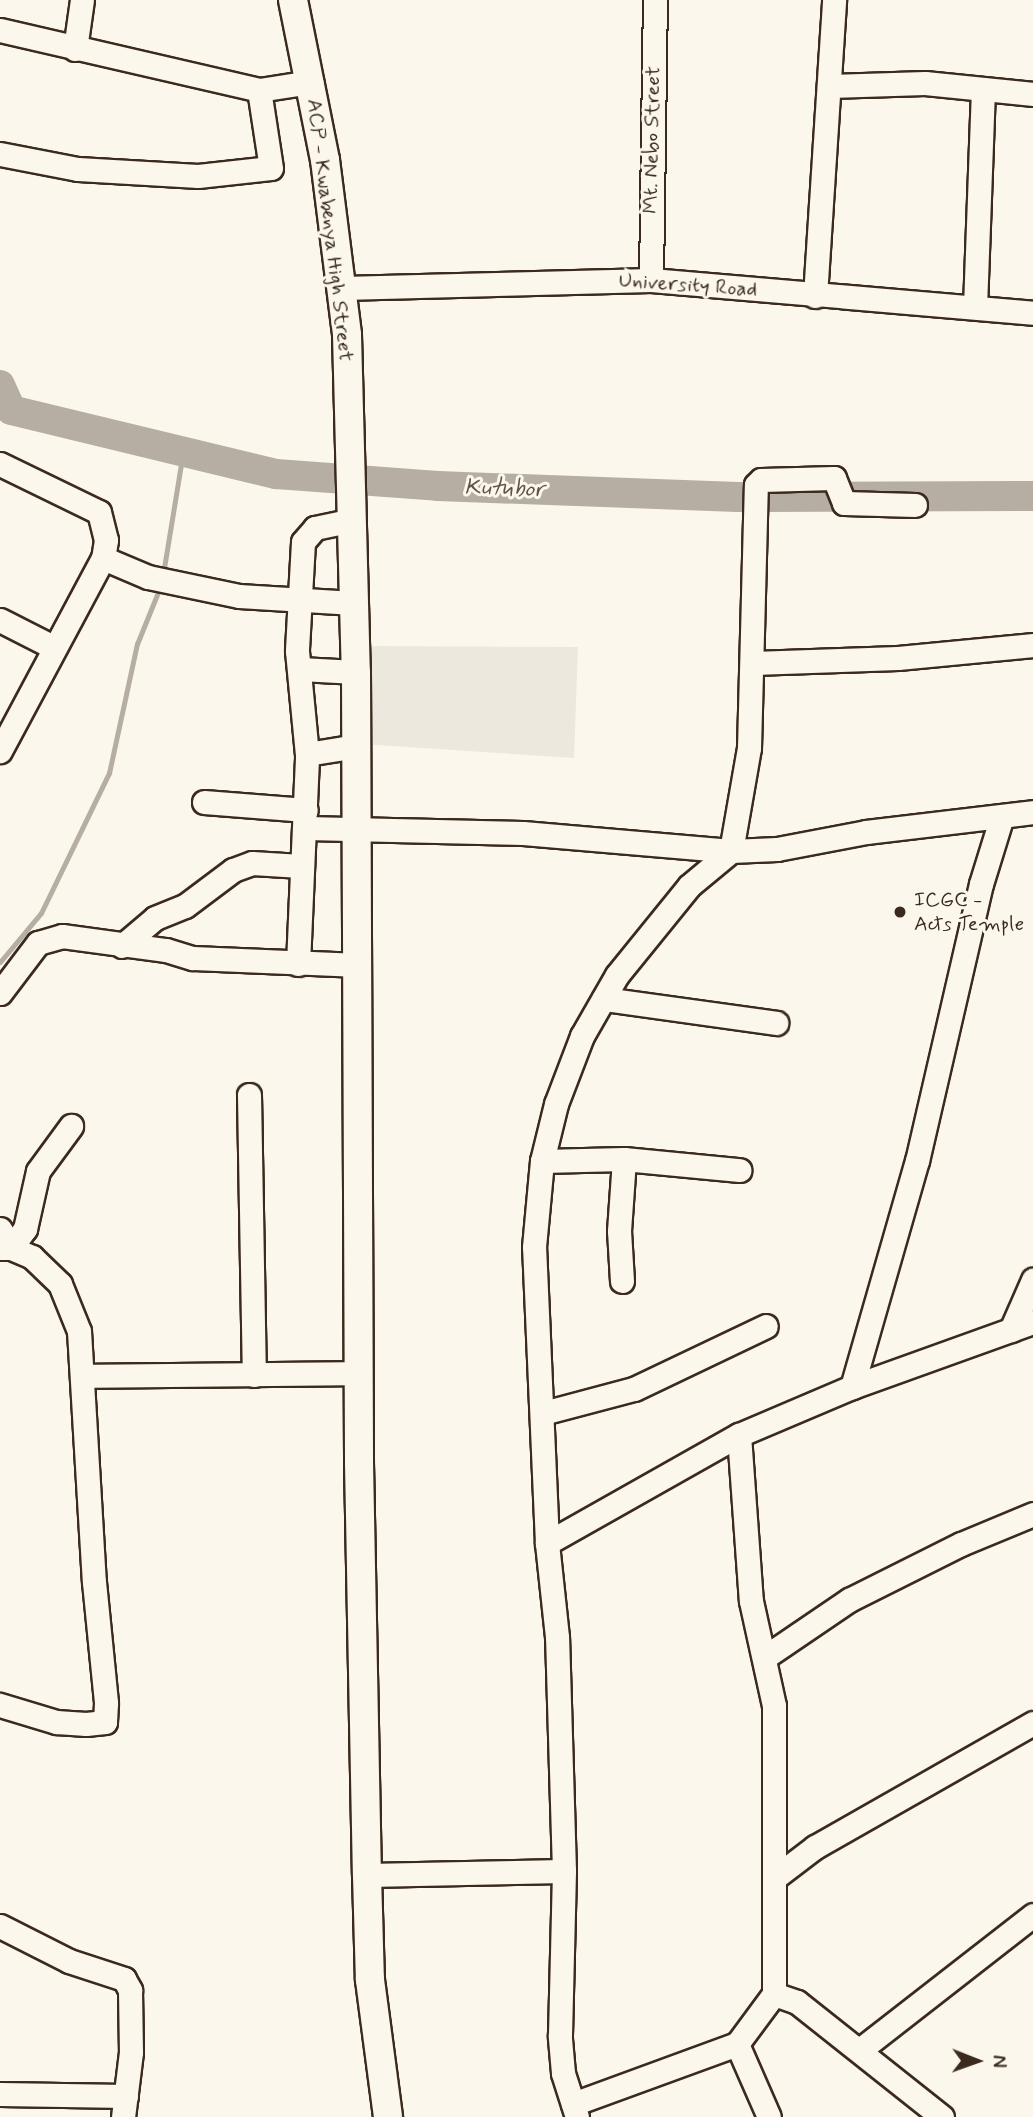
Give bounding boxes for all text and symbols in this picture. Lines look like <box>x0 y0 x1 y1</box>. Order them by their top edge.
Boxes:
street label: Mt. Nebo Street <box>638 66 666 214</box>
street label: ACP - Kwabenya High Street <box>302 98 358 362</box>
street label: University Road <box>618 268 758 302</box>
water label: Kutubor <box>464 474 544 504</box>
place label: ICGC - Acts Temple <box>914 887 1019 937</box>
marker: ICGC - Acts Temple <box>892 904 908 920</box>
north arrow <box>942 2026 1012 2096</box>
text: N <box>986 2055 1011 2068</box>

